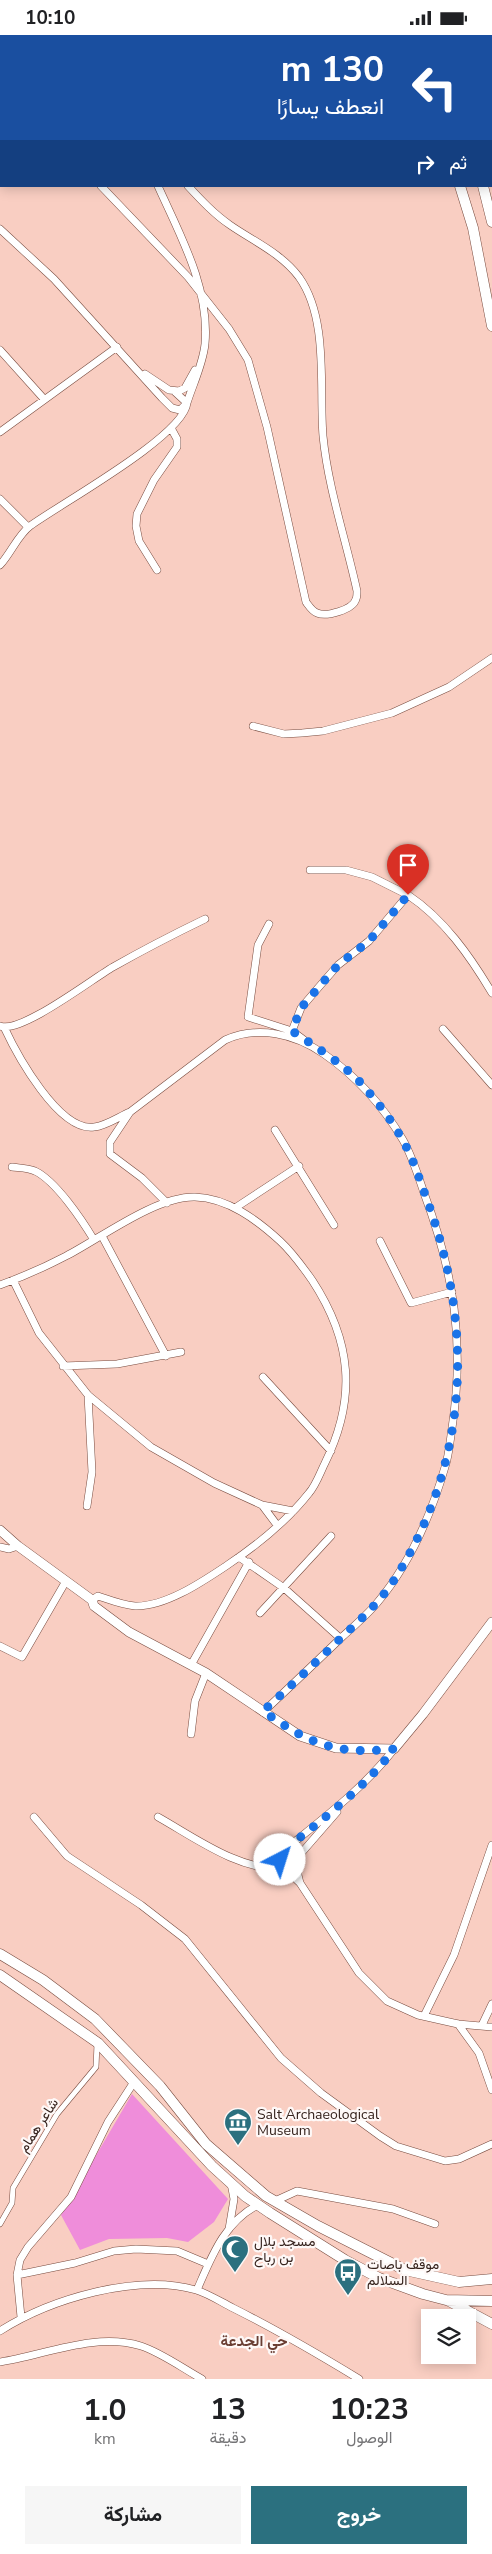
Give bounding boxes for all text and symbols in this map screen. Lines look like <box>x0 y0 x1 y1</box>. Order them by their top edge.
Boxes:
text: 10:10 <box>25 5 75 31</box>
text: 130 m <box>281 46 384 93</box>
icon: left <box>402 55 467 120</box>
text: انعطف يسارًا <box>277 92 384 122</box>
icon: right <box>411 150 439 178</box>
text: ثم <box>449 150 467 176</box>
pin <box>387 844 429 895</box>
icon: arrive <box>394 851 422 879</box>
position arrow <box>253 1833 305 1885</box>
street label: شاعر همام <box>14 2095 63 2156</box>
place label: Salt Archaeological Museum <box>257 2105 380 2140</box>
museum icon: Salt Archaeological Museum <box>223 2107 253 2146</box>
place label: مسجد بلال بن رباح <box>254 2232 315 2268</box>
mosque icon: مسجد بلال بن رباح <box>220 2234 250 2273</box>
place label: موقف باصات السلالم <box>367 2255 439 2290</box>
bus stop icon: موقف باصات السلالم <box>333 2257 363 2296</box>
map controls <box>421 2309 476 2364</box>
button: layers <box>421 2309 476 2364</box>
district label: حي الجدعة <box>221 2331 287 2354</box>
text: 13 <box>210 2389 246 2430</box>
text: 10:23 <box>330 2389 409 2430</box>
text: 1.0 <box>83 2390 126 2431</box>
text: دقيقة <box>209 2427 247 2449</box>
text: الوصول <box>346 2427 392 2449</box>
text: km <box>94 2428 116 2450</box>
button: مشاركة <box>25 2486 241 2544</box>
button: خروج <box>251 2486 467 2544</box>

